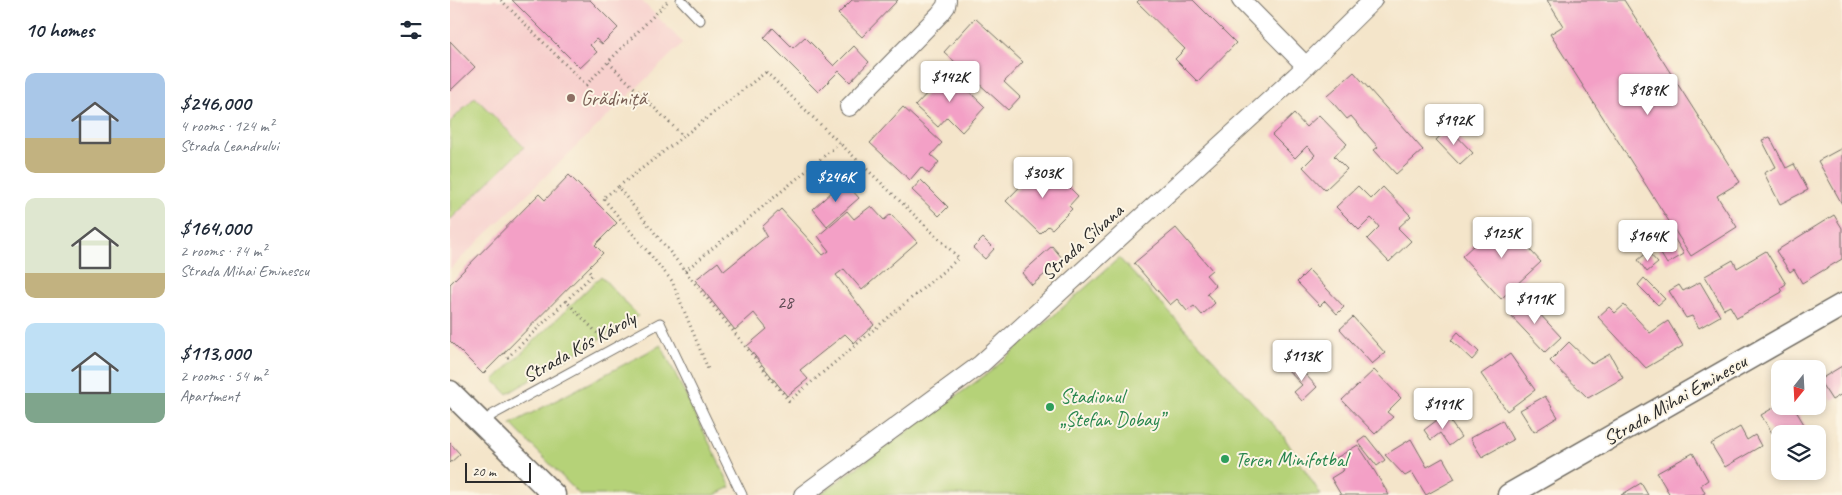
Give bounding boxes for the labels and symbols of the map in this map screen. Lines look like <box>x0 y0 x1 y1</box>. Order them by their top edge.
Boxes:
pin: $142K <box>915 61 985 103</box>
pin: $189K <box>1613 74 1683 116</box>
place label: Grădiniță <box>581 86 649 111</box>
marker: Grădiniță <box>565 92 577 104</box>
pin: $192K <box>1419 104 1489 146</box>
pin: $303K <box>1008 156 1078 199</box>
pin: $246K <box>801 160 871 203</box>
street label: Strada Silvana <box>1036 197 1130 286</box>
pin: $125K <box>1467 216 1537 259</box>
pin: $164K <box>1613 220 1683 262</box>
pin: $111K <box>1500 282 1570 325</box>
house number: 28 <box>777 291 795 313</box>
street label: Strada Kós Károly <box>518 305 642 388</box>
pin: $113K <box>1267 340 1337 382</box>
street label: Strada Mihai Eminescu <box>1599 348 1753 451</box>
north arrow <box>1771 360 1826 415</box>
place label: Stadionul „Ștefan Dobay” <box>1060 384 1169 432</box>
pin: $191K <box>1408 388 1478 430</box>
marker: Stadionul „Ștefan Dobay” <box>1044 401 1056 413</box>
place label: Teren Minifotbal <box>1235 447 1351 472</box>
marker: Teren Minifotbal <box>1219 453 1231 465</box>
scale bar <box>465 460 531 483</box>

